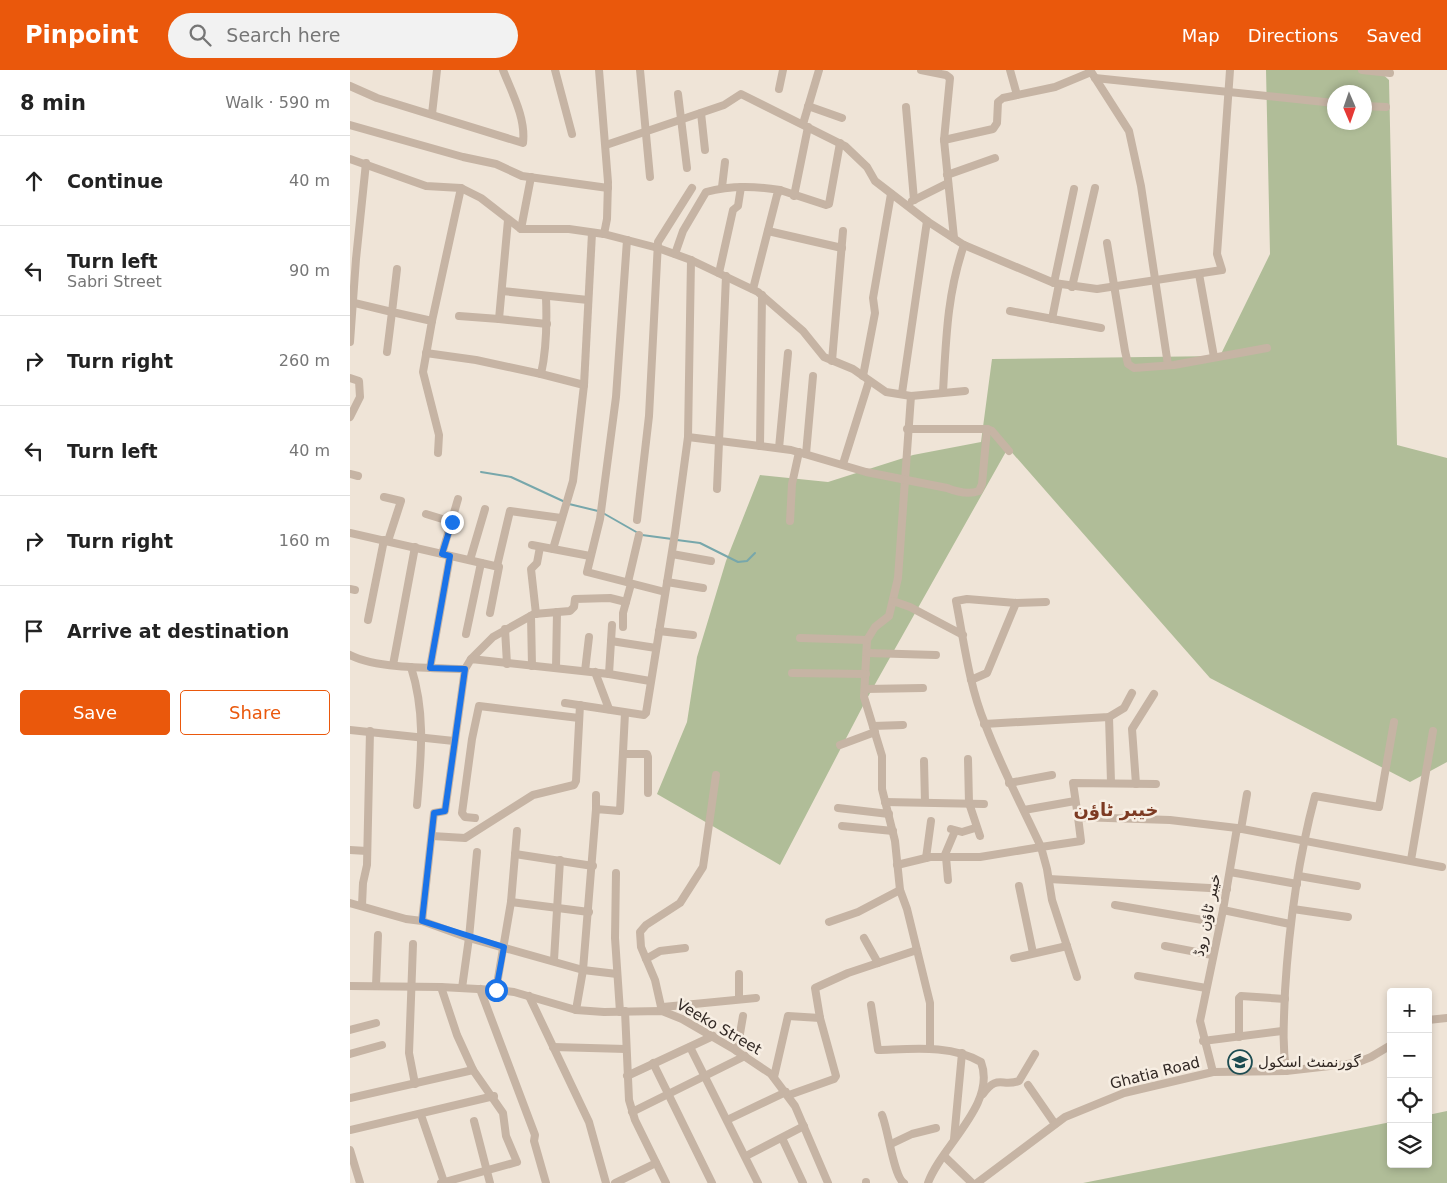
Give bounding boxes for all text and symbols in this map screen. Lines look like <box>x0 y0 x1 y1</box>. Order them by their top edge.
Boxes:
search box <box>168 13 518 58</box>
text: Pinpoint <box>25 21 138 49</box>
icon: search <box>186 21 214 49</box>
text: Search here <box>226 24 341 46</box>
text: Map <box>1182 25 1220 46</box>
text: Directions <box>1248 25 1338 46</box>
text: Saved <box>1366 25 1422 46</box>
north arrow <box>1327 85 1372 130</box>
text: 8 min <box>20 91 86 115</box>
text: Walk · 590 m <box>225 93 330 112</box>
icon: ahead <box>20 167 48 195</box>
text: Continue <box>67 170 163 192</box>
text: 40 m <box>289 171 330 190</box>
text: Turn left <box>67 250 158 272</box>
icon: left <box>20 257 48 285</box>
text: 90 m <box>289 261 330 280</box>
text: Sabri Street <box>67 272 162 291</box>
icon: right <box>20 347 48 375</box>
text: Turn right <box>67 350 173 372</box>
text: 260 m <box>279 351 330 370</box>
icon: left <box>20 437 48 465</box>
text: Turn left <box>67 440 158 462</box>
text: 40 m <box>289 441 330 460</box>
route end <box>441 511 464 534</box>
icon: right <box>20 527 48 555</box>
text: Turn right <box>67 530 173 552</box>
text: 160 m <box>279 531 330 550</box>
icon: arrive <box>20 617 48 645</box>
text: Arrive at destination <box>67 620 289 642</box>
button: Save <box>20 690 170 735</box>
button: Share <box>180 690 330 735</box>
district label: خیبر ٹاؤن <box>1073 799 1159 821</box>
street label: خیبر ٹاؤن روڈ <box>1189 872 1225 958</box>
route start <box>485 979 508 1002</box>
map controls <box>1387 988 1432 1168</box>
button: + <box>1387 988 1432 1033</box>
street label: Veeko Street <box>673 995 765 1059</box>
button: − <box>1387 1033 1432 1078</box>
school or university icon: گورنمنٹ اسکول <box>1227 1049 1253 1075</box>
street label: Ghatia Road <box>1108 1053 1202 1093</box>
place label: گورنمنٹ اسکول <box>1258 1053 1362 1071</box>
button: locate <box>1387 1078 1432 1123</box>
button: layers <box>1387 1123 1432 1168</box>

